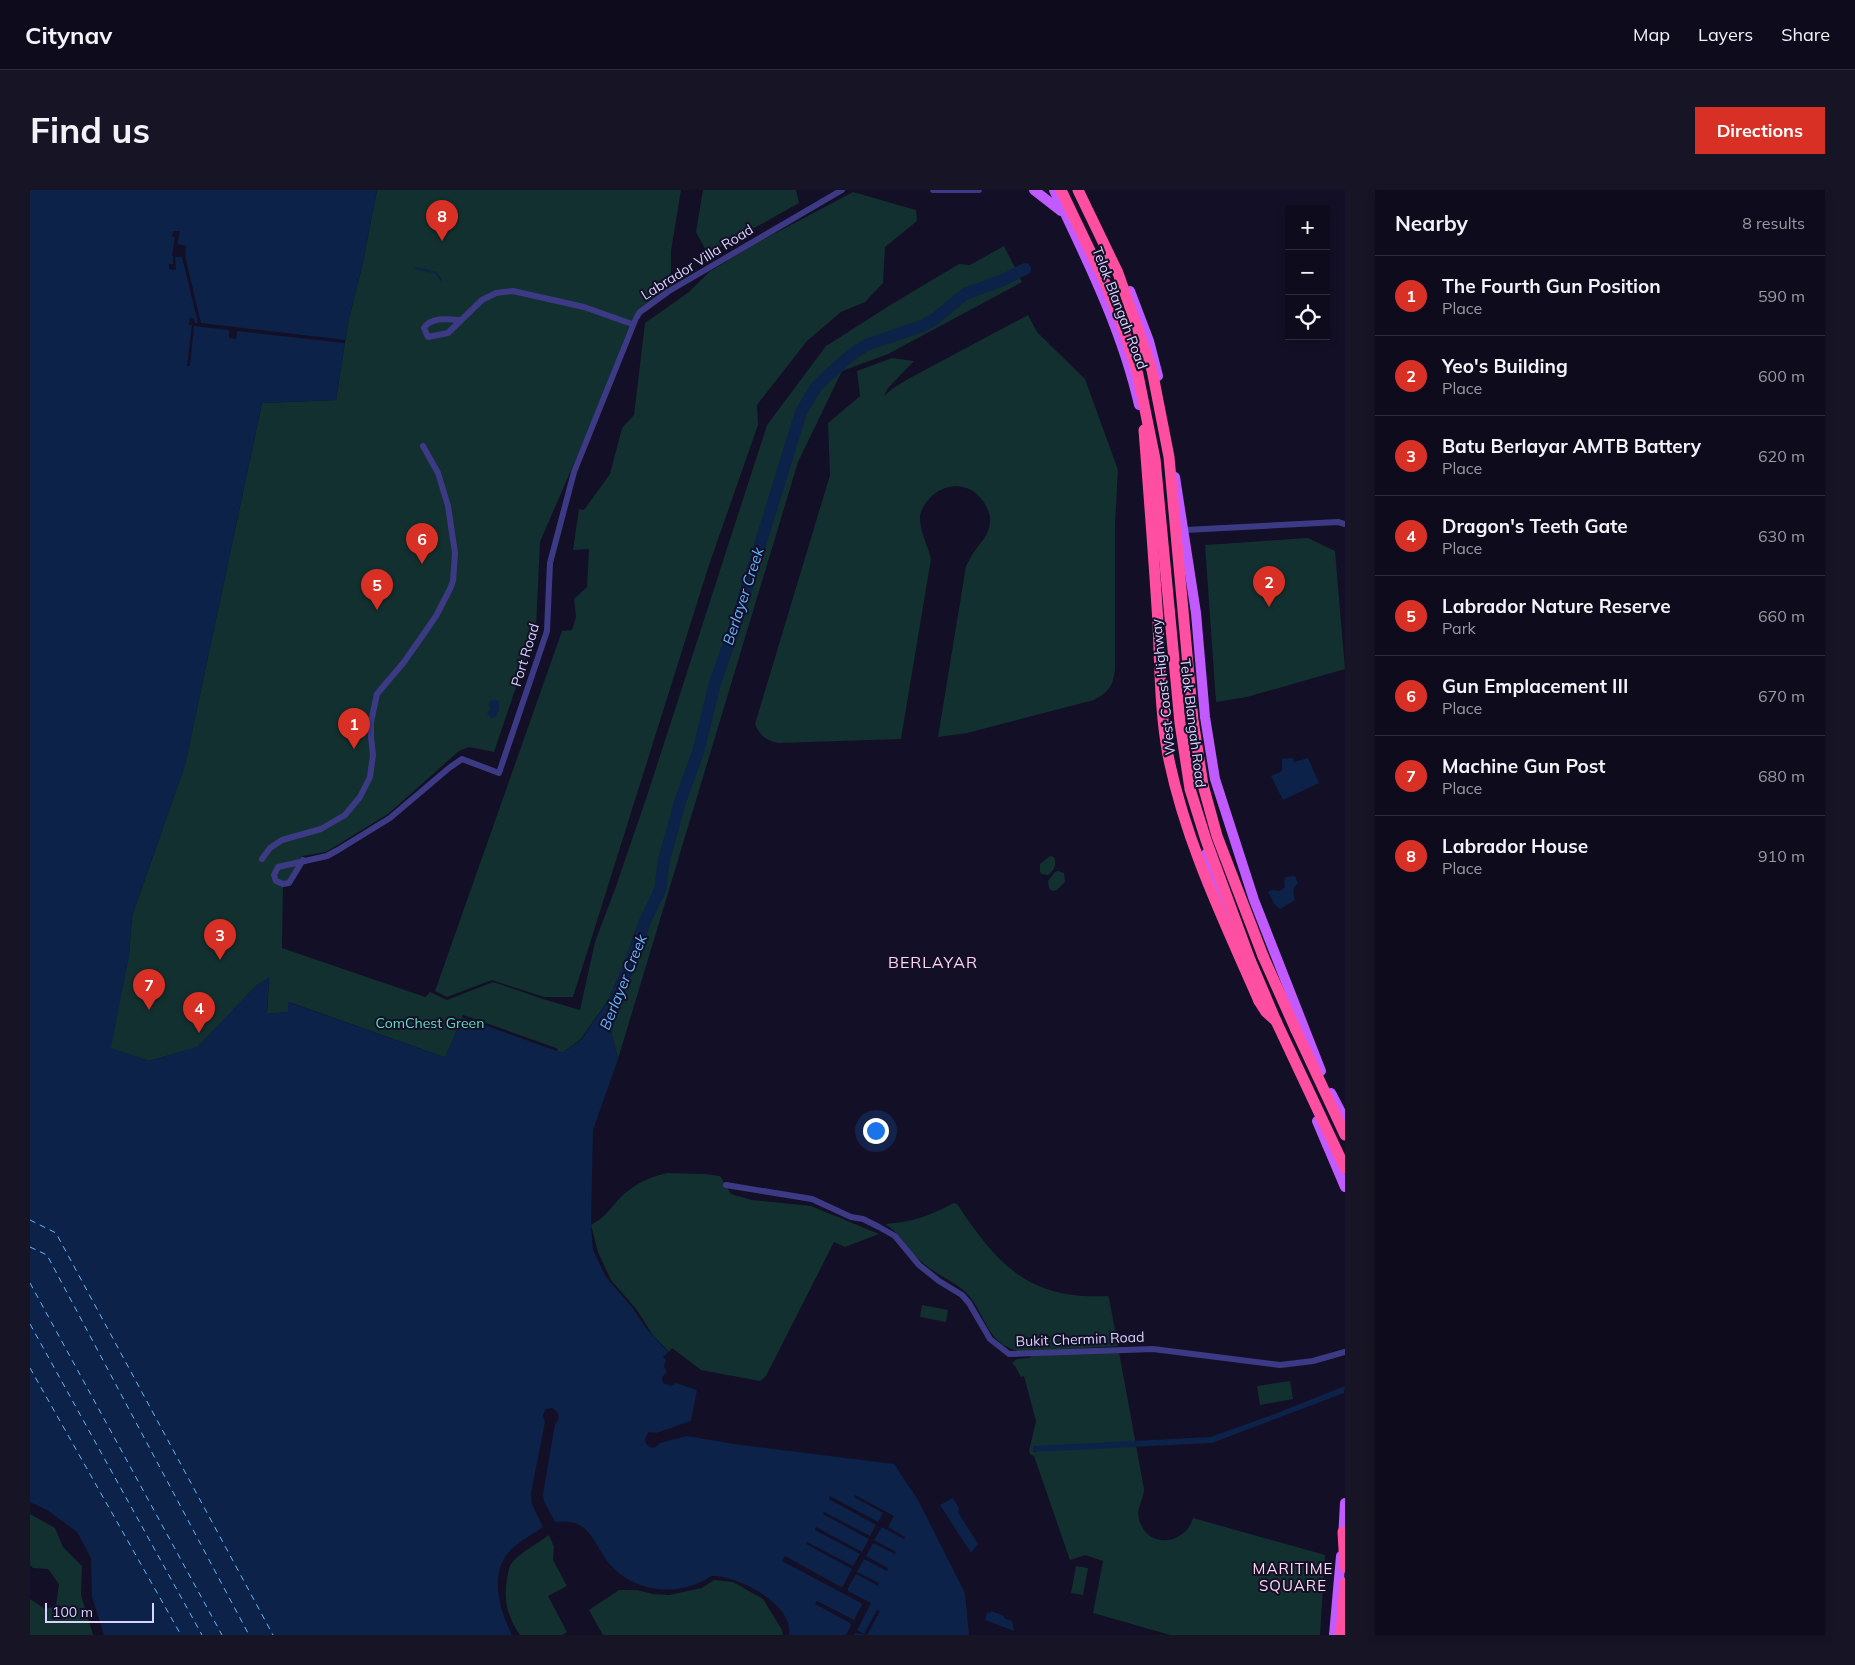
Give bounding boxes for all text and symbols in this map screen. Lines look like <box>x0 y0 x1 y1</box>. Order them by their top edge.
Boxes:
text: Citynav <box>25 20 112 50</box>
text: Map <box>1633 23 1670 46</box>
text: Layers <box>1698 23 1753 46</box>
text: Share <box>1781 23 1830 46</box>
button: Directions <box>1695 107 1825 154</box>
text: Find us <box>30 108 150 152</box>
pin: 8 <box>426 200 458 241</box>
map controls <box>1285 205 1330 340</box>
button: + <box>1285 205 1330 250</box>
text: Nearby <box>1395 210 1468 236</box>
text: 8 results <box>1742 213 1805 233</box>
street label: Labrador Villa Road <box>637 220 757 304</box>
street label: Telok Blangah Road <box>1088 244 1152 372</box>
button: − <box>1285 250 1330 295</box>
text: The Fourth Gun Position <box>1442 274 1661 298</box>
text: 1 <box>1406 286 1416 306</box>
text: 590 m <box>1758 286 1805 306</box>
button: locate <box>1285 295 1330 340</box>
text: Place <box>1442 298 1482 318</box>
text: Yeo's Building <box>1442 354 1568 378</box>
text: 2 <box>1406 366 1416 386</box>
text: 600 m <box>1758 366 1805 386</box>
text: Place <box>1442 378 1482 398</box>
text: Batu Berlayar AMTB Battery <box>1442 434 1701 458</box>
text: 3 <box>1406 446 1416 466</box>
text: 620 m <box>1758 446 1805 466</box>
text: Place <box>1442 458 1482 478</box>
text: Dragon's Teeth Gate <box>1442 514 1628 538</box>
pin: 6 <box>406 523 438 564</box>
text: 4 <box>1406 526 1416 546</box>
text: 630 m <box>1758 526 1805 546</box>
text: Place <box>1442 538 1482 558</box>
water label: Berlayer Creek <box>718 544 768 647</box>
pin: 2 <box>1253 566 1285 607</box>
pin: 5 <box>361 569 393 610</box>
text: Labrador Nature Reserve <box>1442 594 1671 618</box>
text: 5 <box>1406 606 1416 626</box>
text: 660 m <box>1758 606 1805 626</box>
street label: West Coast Highway <box>1147 617 1179 756</box>
text: Park <box>1442 618 1476 638</box>
street label: Port Road <box>507 621 543 689</box>
street label: Telok Blangah Road <box>1176 658 1210 788</box>
text: Gun Emplacement III <box>1442 674 1628 698</box>
text: 6 <box>1406 686 1416 706</box>
text: 670 m <box>1758 686 1805 706</box>
text: Place <box>1442 698 1482 718</box>
pin: 1 <box>338 708 370 749</box>
text: Machine Gun Post <box>1442 754 1605 778</box>
text: 7 <box>1406 766 1416 786</box>
text: 680 m <box>1758 766 1805 786</box>
text: Place <box>1442 778 1482 798</box>
text: Labrador House <box>1442 834 1588 858</box>
text: 8 <box>1406 846 1416 866</box>
text: 910 m <box>1758 846 1805 866</box>
text: Place <box>1442 858 1482 878</box>
pin: 3 <box>204 919 236 960</box>
water label: Berlayer Creek <box>595 930 651 1033</box>
district label: BERLAYAR <box>888 952 978 972</box>
pin: 7 <box>133 969 165 1010</box>
pin: 4 <box>183 992 215 1033</box>
park label: ComChest Green <box>376 1014 484 1032</box>
your location <box>863 1118 889 1144</box>
street label: Bukit Chermin Road <box>1015 1328 1145 1350</box>
district label: MARITIME SQUARE <box>1253 1559 1333 1595</box>
scale bar <box>45 1600 154 1623</box>
text: 100 m <box>52 1603 93 1621</box>

